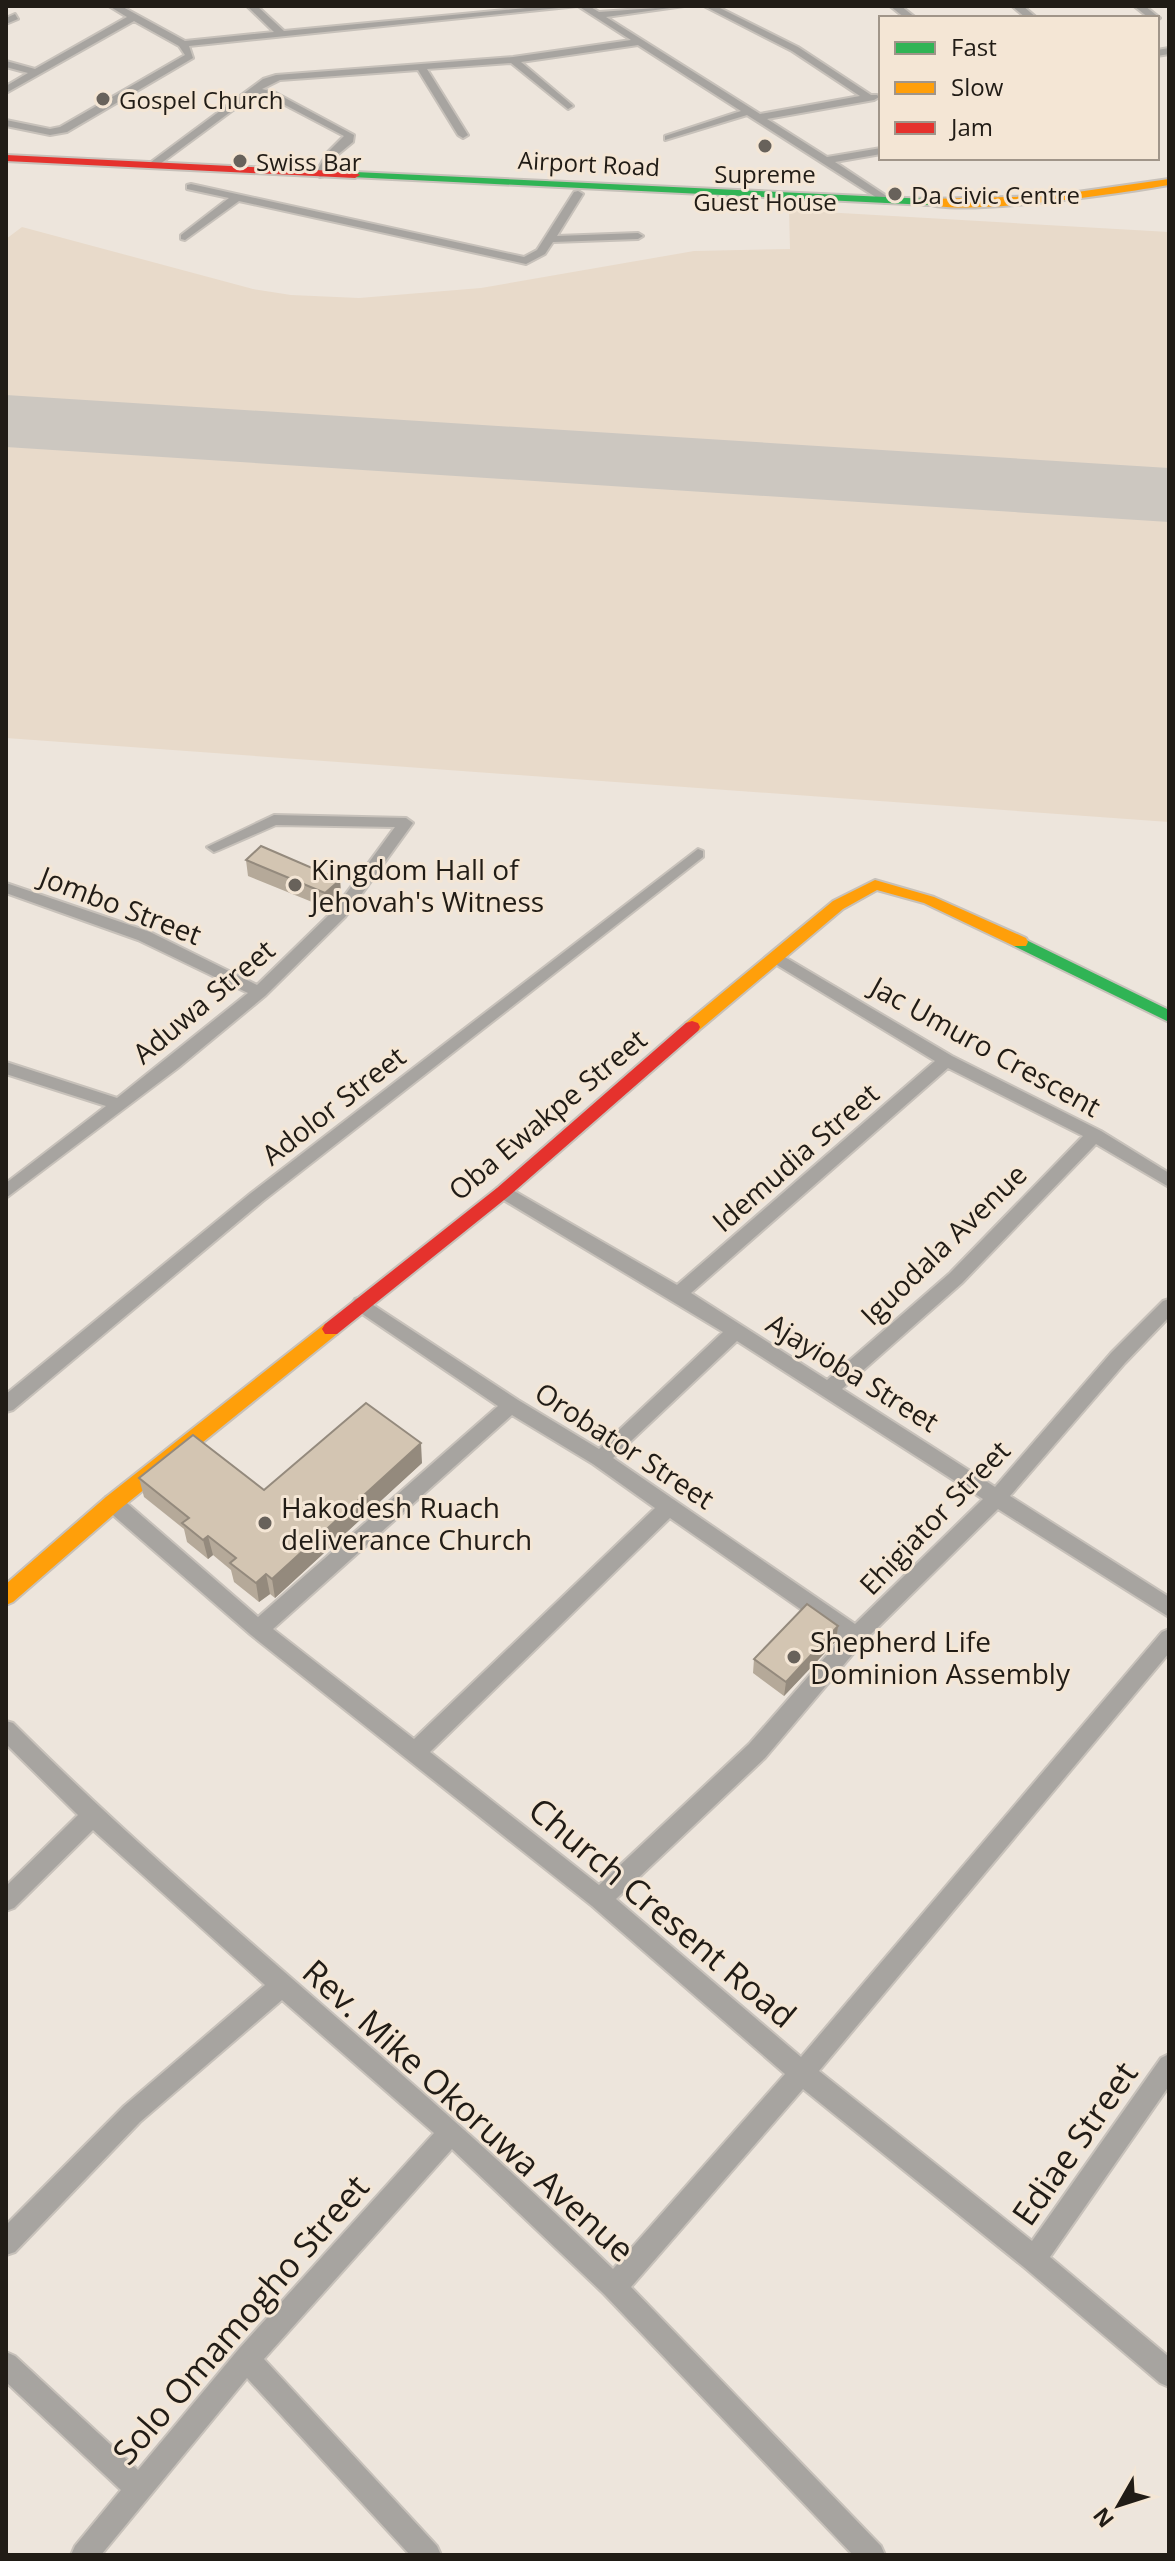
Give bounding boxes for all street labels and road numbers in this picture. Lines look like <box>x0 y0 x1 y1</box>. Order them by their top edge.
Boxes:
street label: Airport Road <box>517 143 661 183</box>
street label: Jombo Street <box>32 856 207 953</box>
street label: Aduwa Street <box>124 930 282 1072</box>
street label: Jac Umuro Crescent <box>862 966 1108 1125</box>
street label: Oba Ewakpe Street <box>440 1020 654 1208</box>
street label: Adolor Street <box>253 1037 413 1173</box>
street label: Idemudia Street <box>704 1074 886 1240</box>
street label: Iguodala Avenue <box>852 1155 1034 1333</box>
street label: Ajayioba Street <box>760 1304 946 1440</box>
street label: Orobator Street <box>528 1373 722 1517</box>
street label: Ehigiator Street <box>850 1431 1018 1603</box>
street label: Church Cresent Road <box>520 1787 806 2037</box>
street label: Rev. Mike Okoruwa Avenue <box>293 1948 645 2272</box>
street label: Ediae Street <box>1001 2052 1147 2234</box>
street label: Solo Omamogho Street <box>102 2165 378 2473</box>

